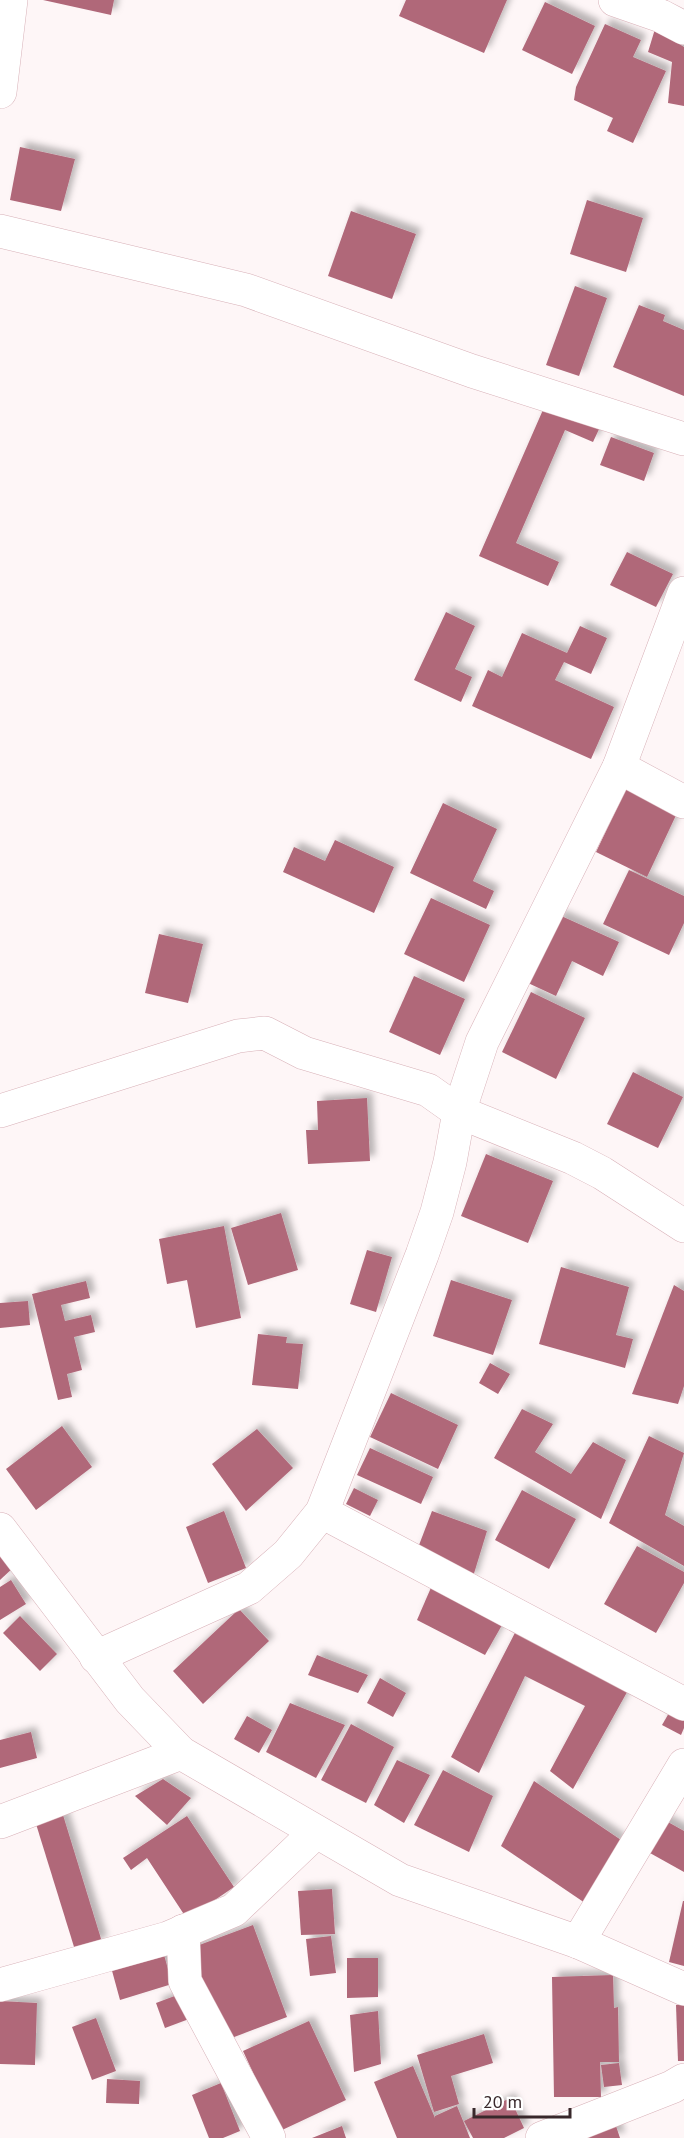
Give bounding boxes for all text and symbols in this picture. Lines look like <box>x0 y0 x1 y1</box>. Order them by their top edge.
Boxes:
scale bar <box>474 2081 570 2119</box>
text: 20 m <box>483 2090 522 2113</box>

